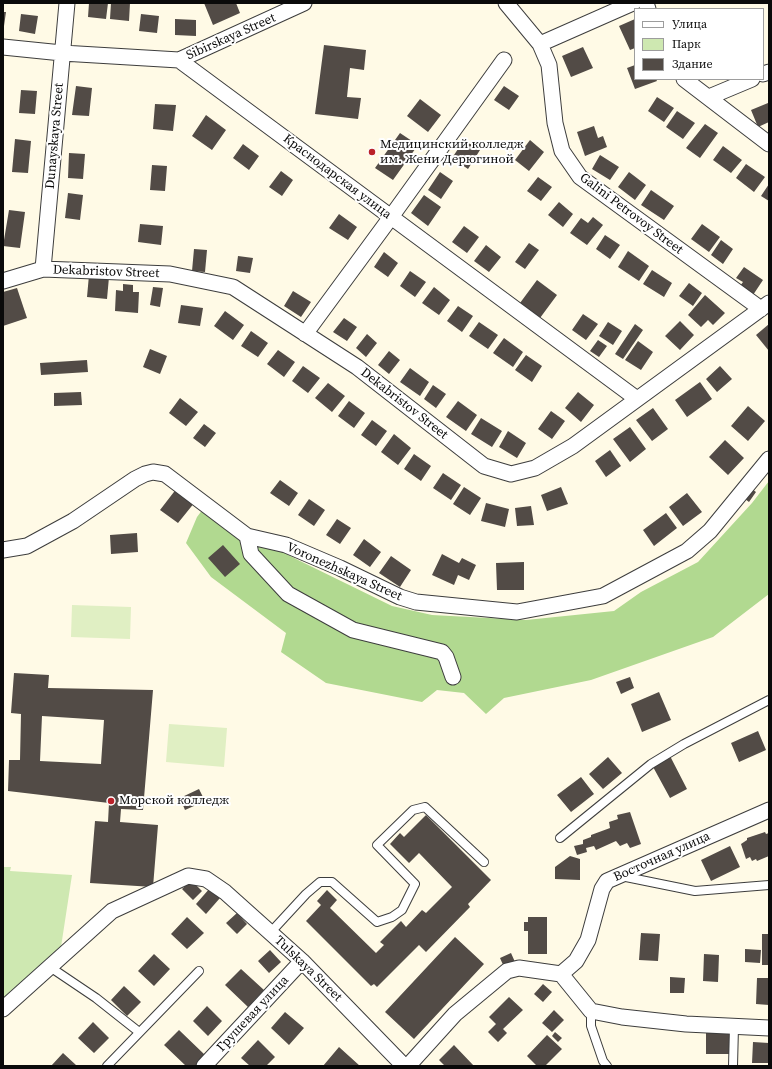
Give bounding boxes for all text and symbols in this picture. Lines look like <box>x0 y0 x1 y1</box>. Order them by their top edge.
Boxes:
legend <box>634 8 764 80</box>
street label: Sibirskaya Street <box>184 10 278 64</box>
text: Улица <box>672 16 707 32</box>
text: Парк <box>672 36 701 52</box>
text: Здание <box>672 56 713 72</box>
street label: Dunayskaya Street <box>43 82 67 190</box>
street label: Краснодарская улица <box>280 131 394 223</box>
place label: Медицинский колледж им. Жени Дерюгиной <box>380 137 524 168</box>
marker: Медицинский колледж им. Жени Дерюгиной <box>367 147 377 157</box>
street label: Galini Petrovoy Street <box>576 170 686 258</box>
street label: Dekabristov Street <box>52 262 160 282</box>
street label: Dekabristov Street <box>357 365 451 443</box>
street label: Voronezhskaya Street <box>284 540 404 604</box>
place label: Морской колледж <box>119 793 229 809</box>
marker: Морской колледж <box>106 796 116 806</box>
street label: Восточная улица <box>611 829 713 885</box>
street label: Tulskaya Street <box>271 933 345 1005</box>
street label: Грушевая улица <box>214 973 292 1055</box>

